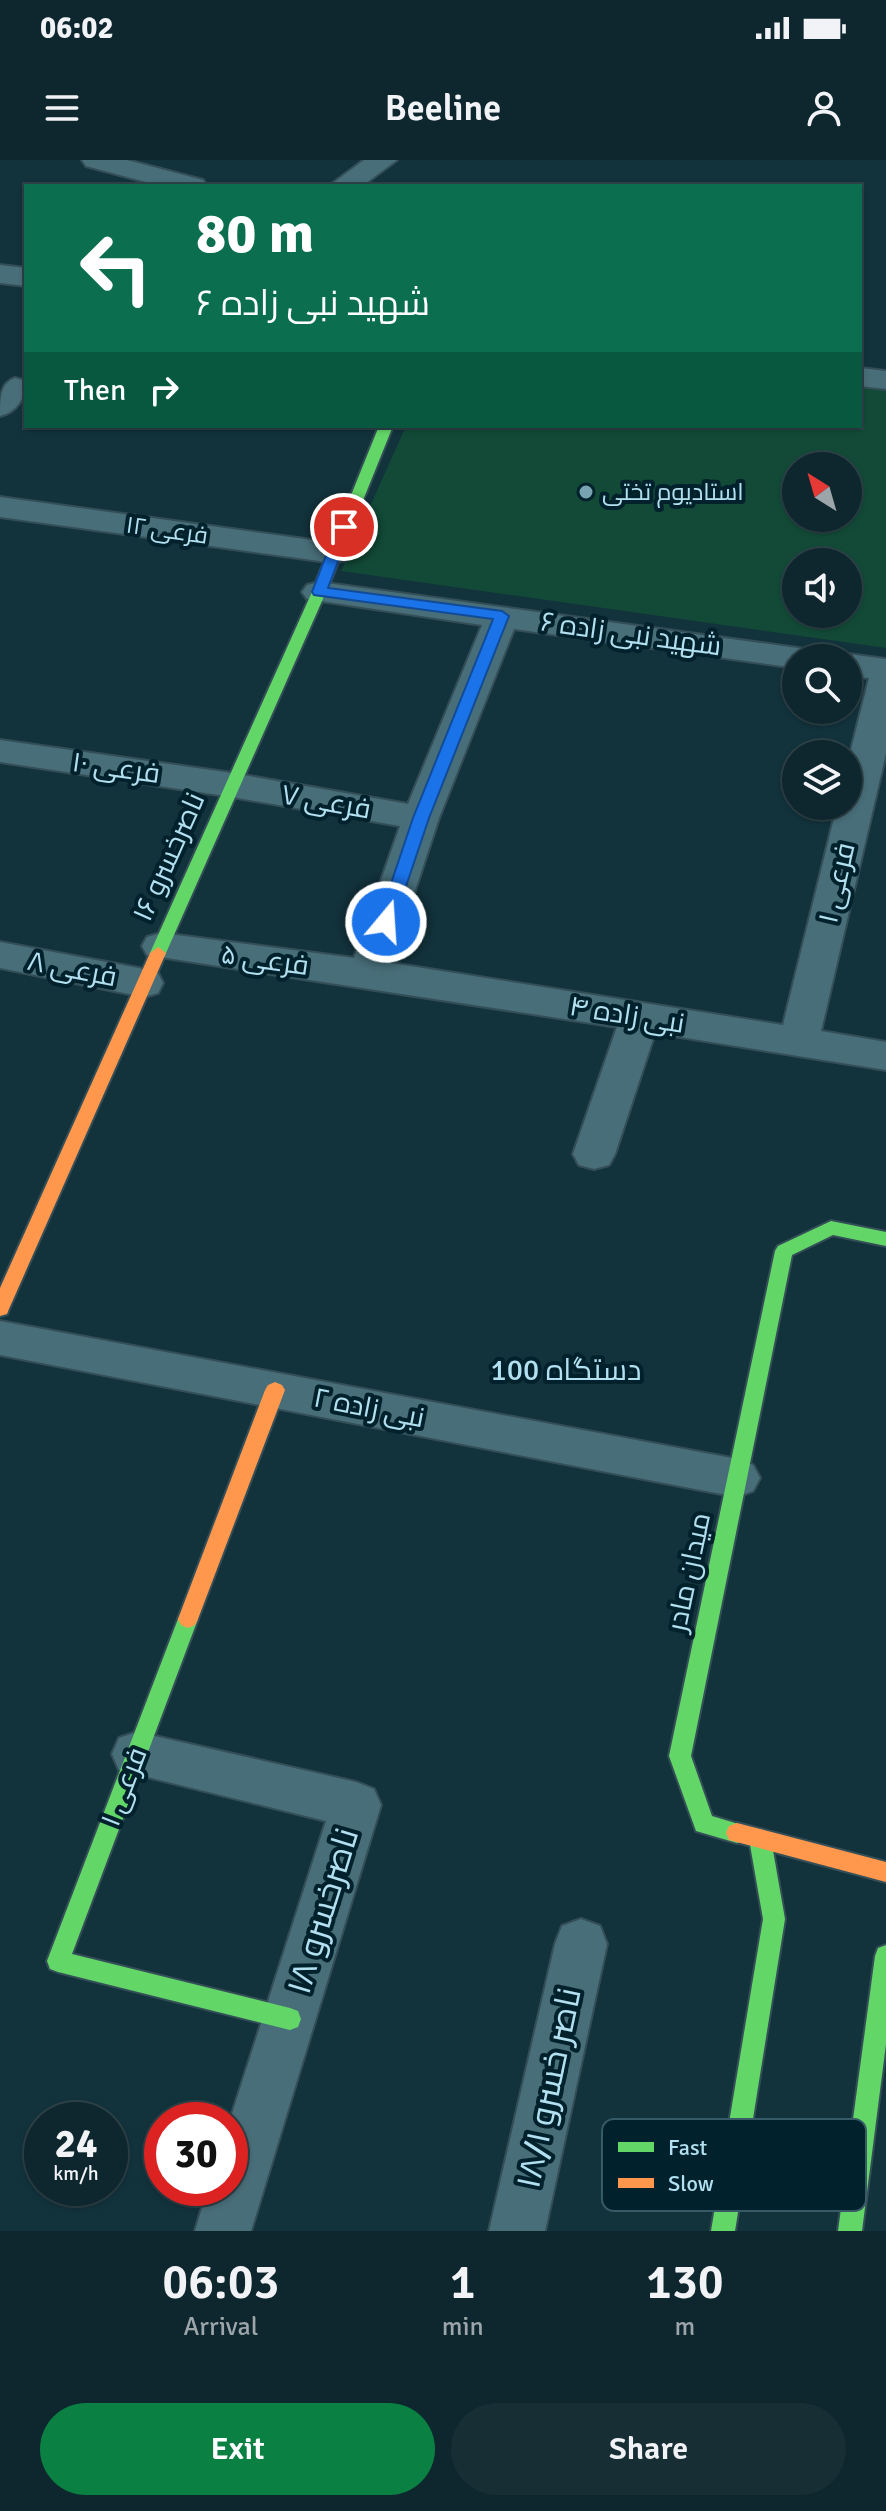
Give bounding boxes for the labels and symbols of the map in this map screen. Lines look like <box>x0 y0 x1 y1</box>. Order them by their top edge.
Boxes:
north arrow <box>782 452 862 532</box>
place label: استادیوم تختی <box>602 477 744 508</box>
marker: استادیوم تختی <box>577 483 595 501</box>
pin <box>310 493 378 561</box>
street label: فرعی ۱۲ <box>124 509 210 551</box>
street label: شهید نبی زاده ۶ <box>539 605 723 663</box>
street label: فرعی ۱۰ <box>70 745 162 791</box>
street label: فرعی ۷ <box>279 777 373 827</box>
street label: ناصرخسرو ۱۶ <box>126 787 212 927</box>
street label: فرعی ۱ <box>811 839 863 927</box>
position arrow <box>344 880 428 964</box>
street label: فرعی ۵ <box>219 937 311 983</box>
street label: فرعی ۸ <box>24 944 120 994</box>
street label: نبی زاده ۴ <box>567 989 687 1041</box>
district label: 100 دستگاه <box>491 1352 641 1389</box>
street label: نبی زاده ۲ <box>311 1381 427 1435</box>
street label: میدان مادر <box>659 1509 718 1637</box>
street label: فرعی ۱ <box>94 1743 154 1831</box>
street label: ناصرخسرو ۱۸ <box>278 1823 368 1999</box>
street label: ناصر خسرو ۱۸/۱ <box>507 1984 591 2192</box>
speed limit sign: 30 <box>144 2102 248 2206</box>
legend <box>602 2119 866 2211</box>
text: Fast <box>668 2134 708 2161</box>
text: Slow <box>668 2170 714 2197</box>

